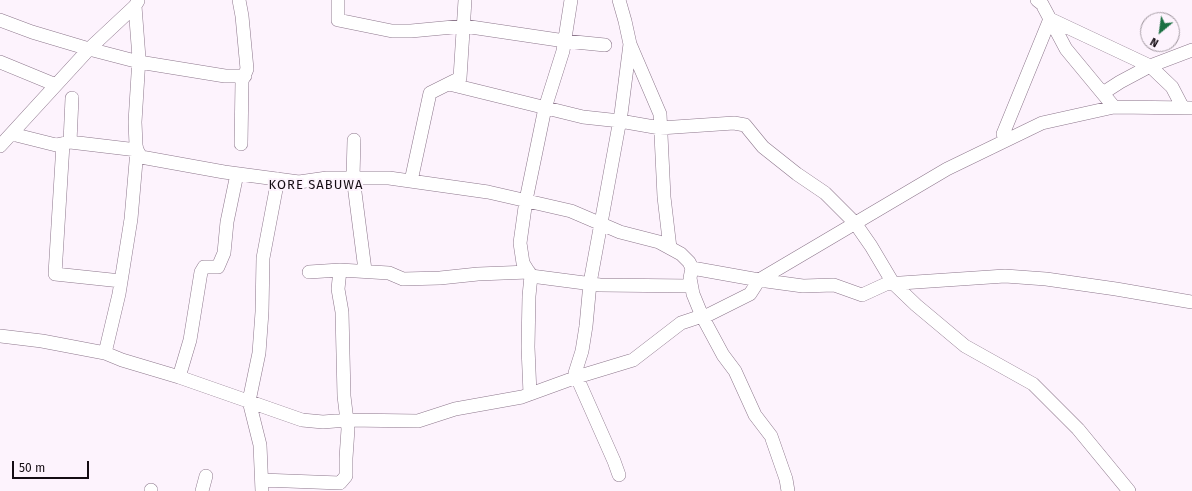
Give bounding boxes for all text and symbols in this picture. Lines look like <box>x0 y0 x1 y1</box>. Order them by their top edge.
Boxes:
north arrow <box>1140 12 1180 52</box>
text: N <box>1148 35 1161 50</box>
district label: KORE SABUWA <box>269 177 363 193</box>
scale bar <box>14 453 91 479</box>
text: 50 m <box>19 461 45 475</box>

